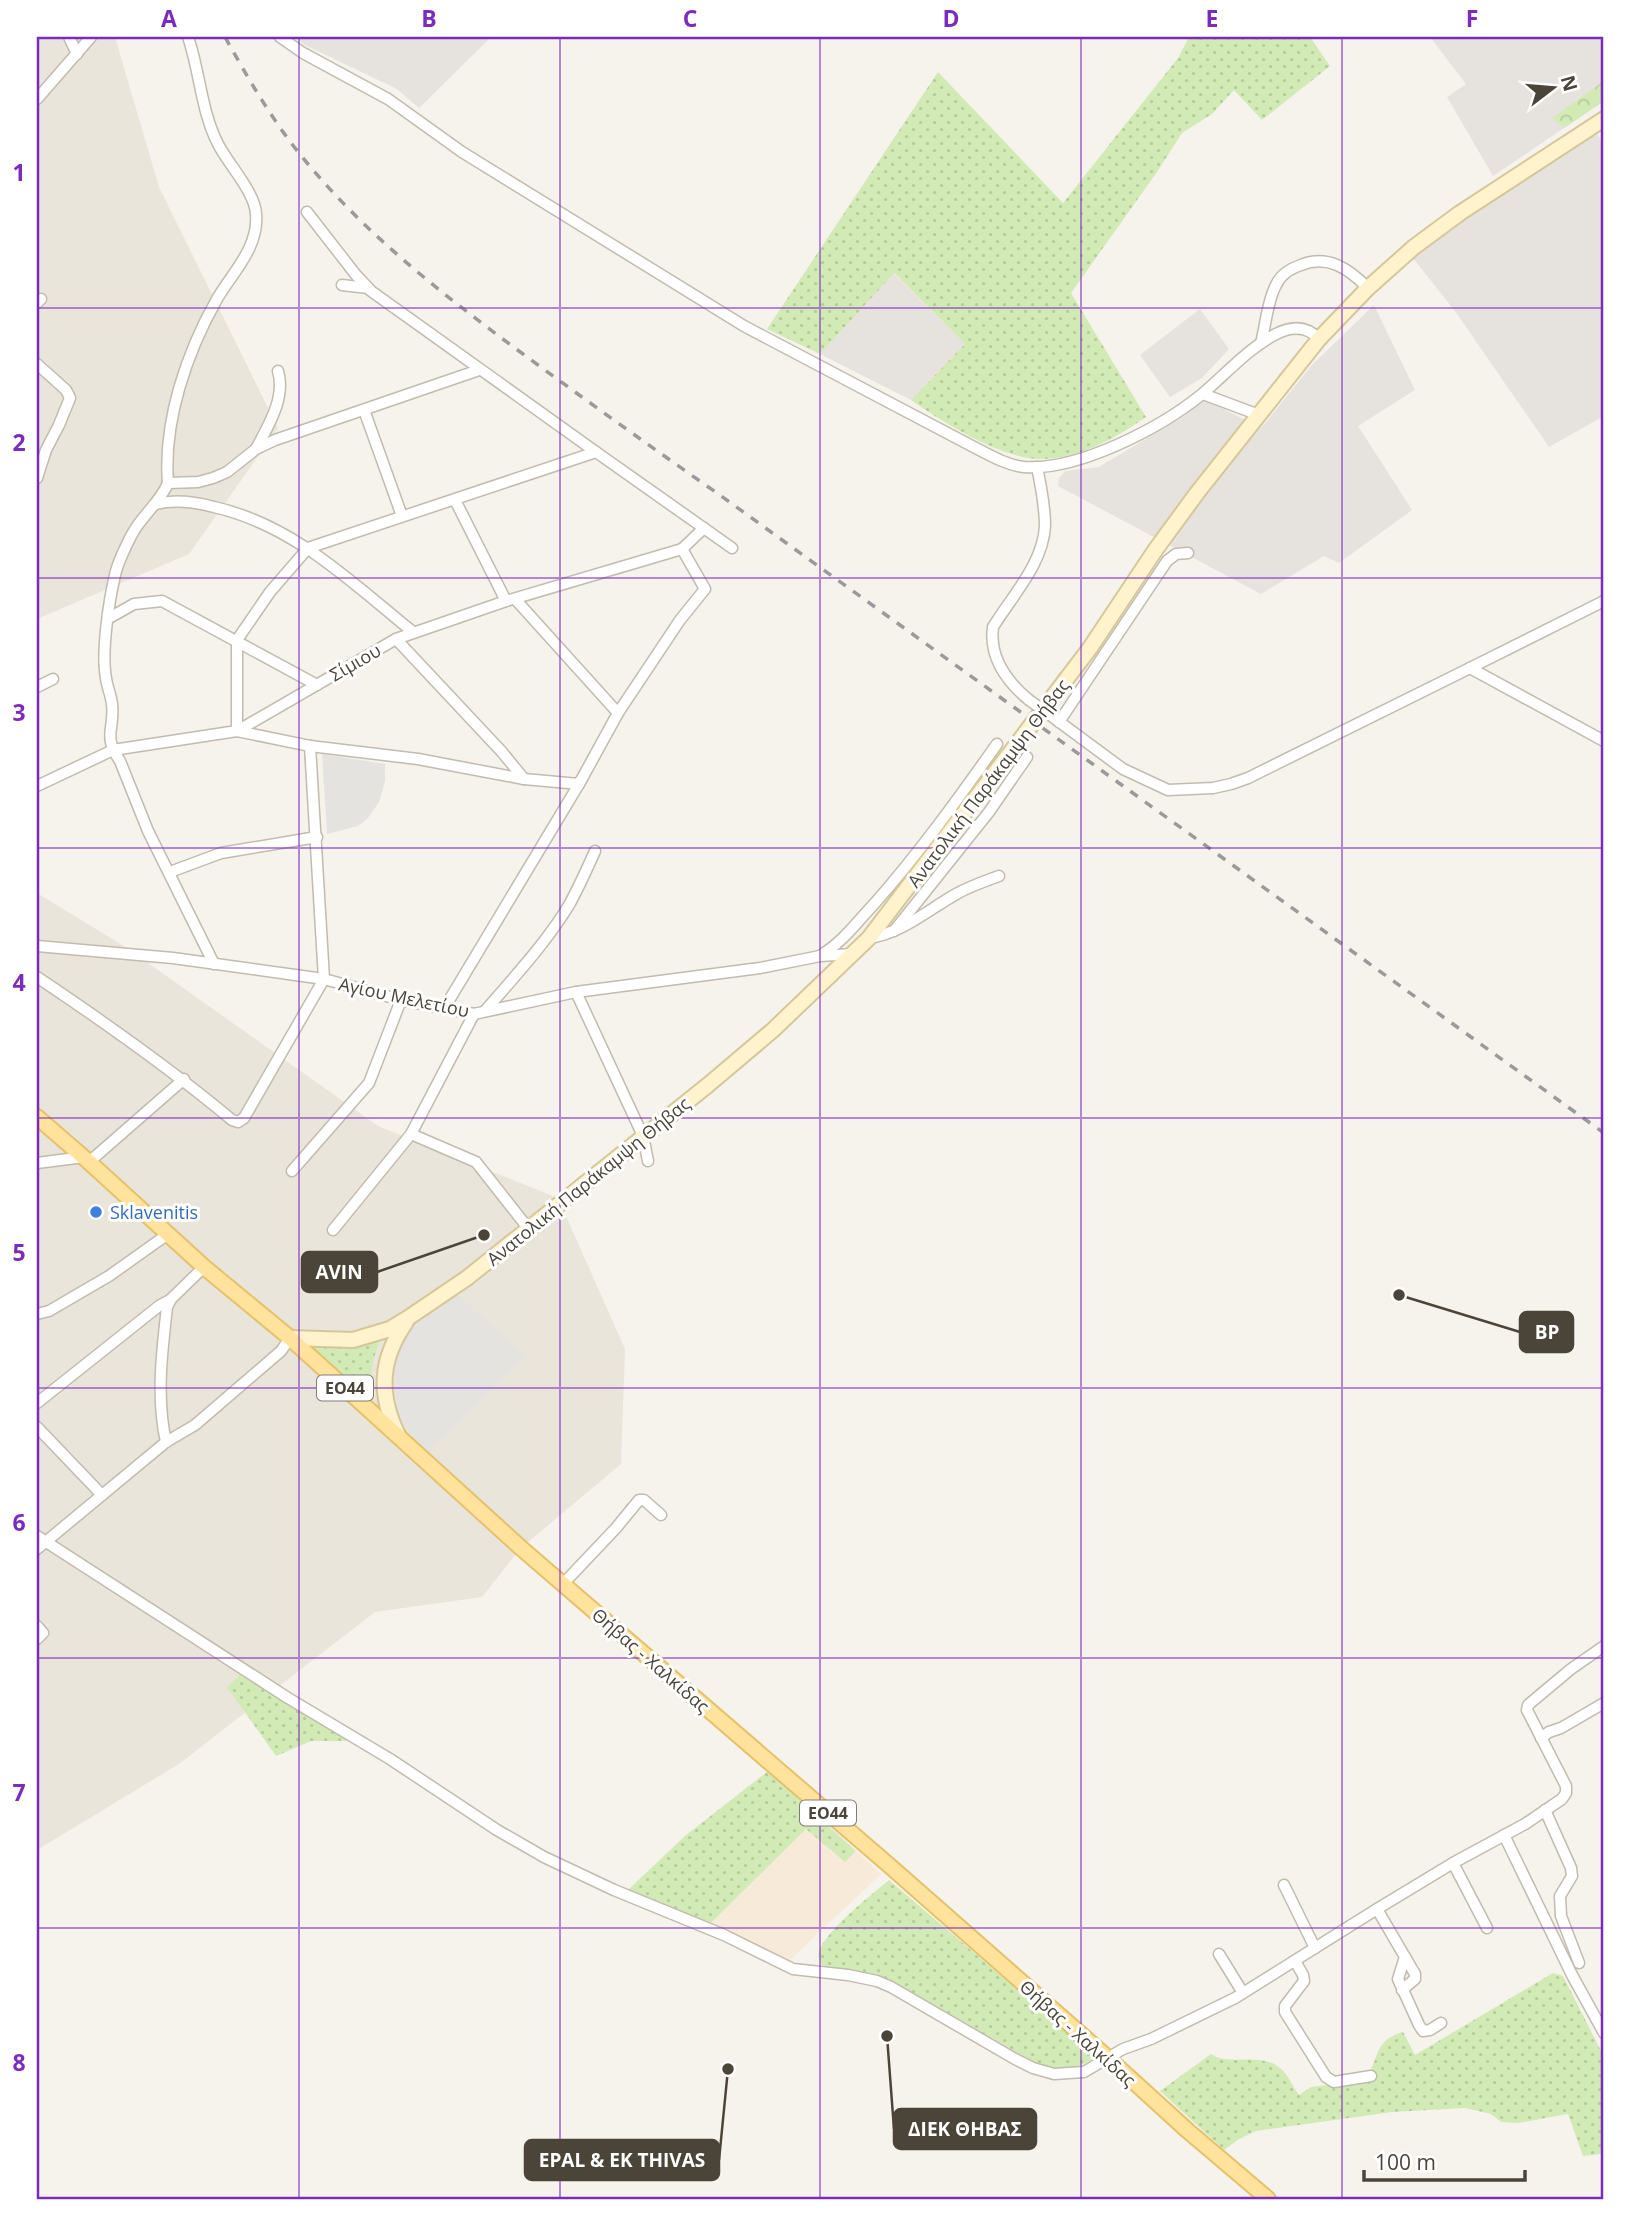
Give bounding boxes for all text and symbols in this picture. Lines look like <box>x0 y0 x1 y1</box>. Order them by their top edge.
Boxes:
text: A <box>161 2 177 34</box>
text: B <box>421 2 437 34</box>
text: C <box>683 2 697 34</box>
text: D <box>942 2 960 34</box>
text: E <box>1206 2 1218 34</box>
text: F <box>1466 2 1478 34</box>
north arrow <box>1518 52 1588 122</box>
text: N <box>1555 72 1584 94</box>
text: 1 <box>12 156 26 188</box>
text: 2 <box>12 426 26 458</box>
street label: Σίμιου <box>325 638 385 686</box>
street label: Ανατολική Παράκαμψη Θήβας <box>902 674 1075 892</box>
text: 3 <box>12 696 26 728</box>
text: 4 <box>12 966 26 998</box>
street label: Αγίου Μελετίου <box>337 971 471 1023</box>
street label: Ανατολική Παράκαμψη Θήβας <box>481 1091 695 1271</box>
place label: Sklavenitis <box>110 1200 198 1224</box>
marker: Sklavenitis <box>88 1204 104 1220</box>
text: 5 <box>12 1236 26 1268</box>
callout: AVIN <box>302 1252 377 1292</box>
text: AVIN <box>315 1259 363 1285</box>
callout: BP <box>1520 1312 1573 1352</box>
text: BP <box>1535 1319 1559 1345</box>
road number: ΕΟ44 <box>317 1376 373 1400</box>
text: 6 <box>12 1506 26 1538</box>
street label: Θήβας - Χαλκίδας <box>587 1602 715 1718</box>
text: 7 <box>12 1776 26 1808</box>
road number: ΕΟ44 <box>800 1800 856 1826</box>
street label: Θήβας - Χαλκίδας <box>1015 1974 1141 2092</box>
text: 8 <box>12 2046 26 2078</box>
callout: ΔΙΕΚ ΘΗΒΑΣ <box>894 2109 1036 2149</box>
text: ΔΙΕΚ ΘΗΒΑΣ <box>908 2116 1022 2142</box>
scale bar <box>1364 2138 1526 2182</box>
callout: EPAL & EK THIVAS <box>525 2140 719 2180</box>
text: EPAL & EK THIVAS <box>539 2147 705 2173</box>
text: 100 m <box>1375 2148 1436 2176</box>

